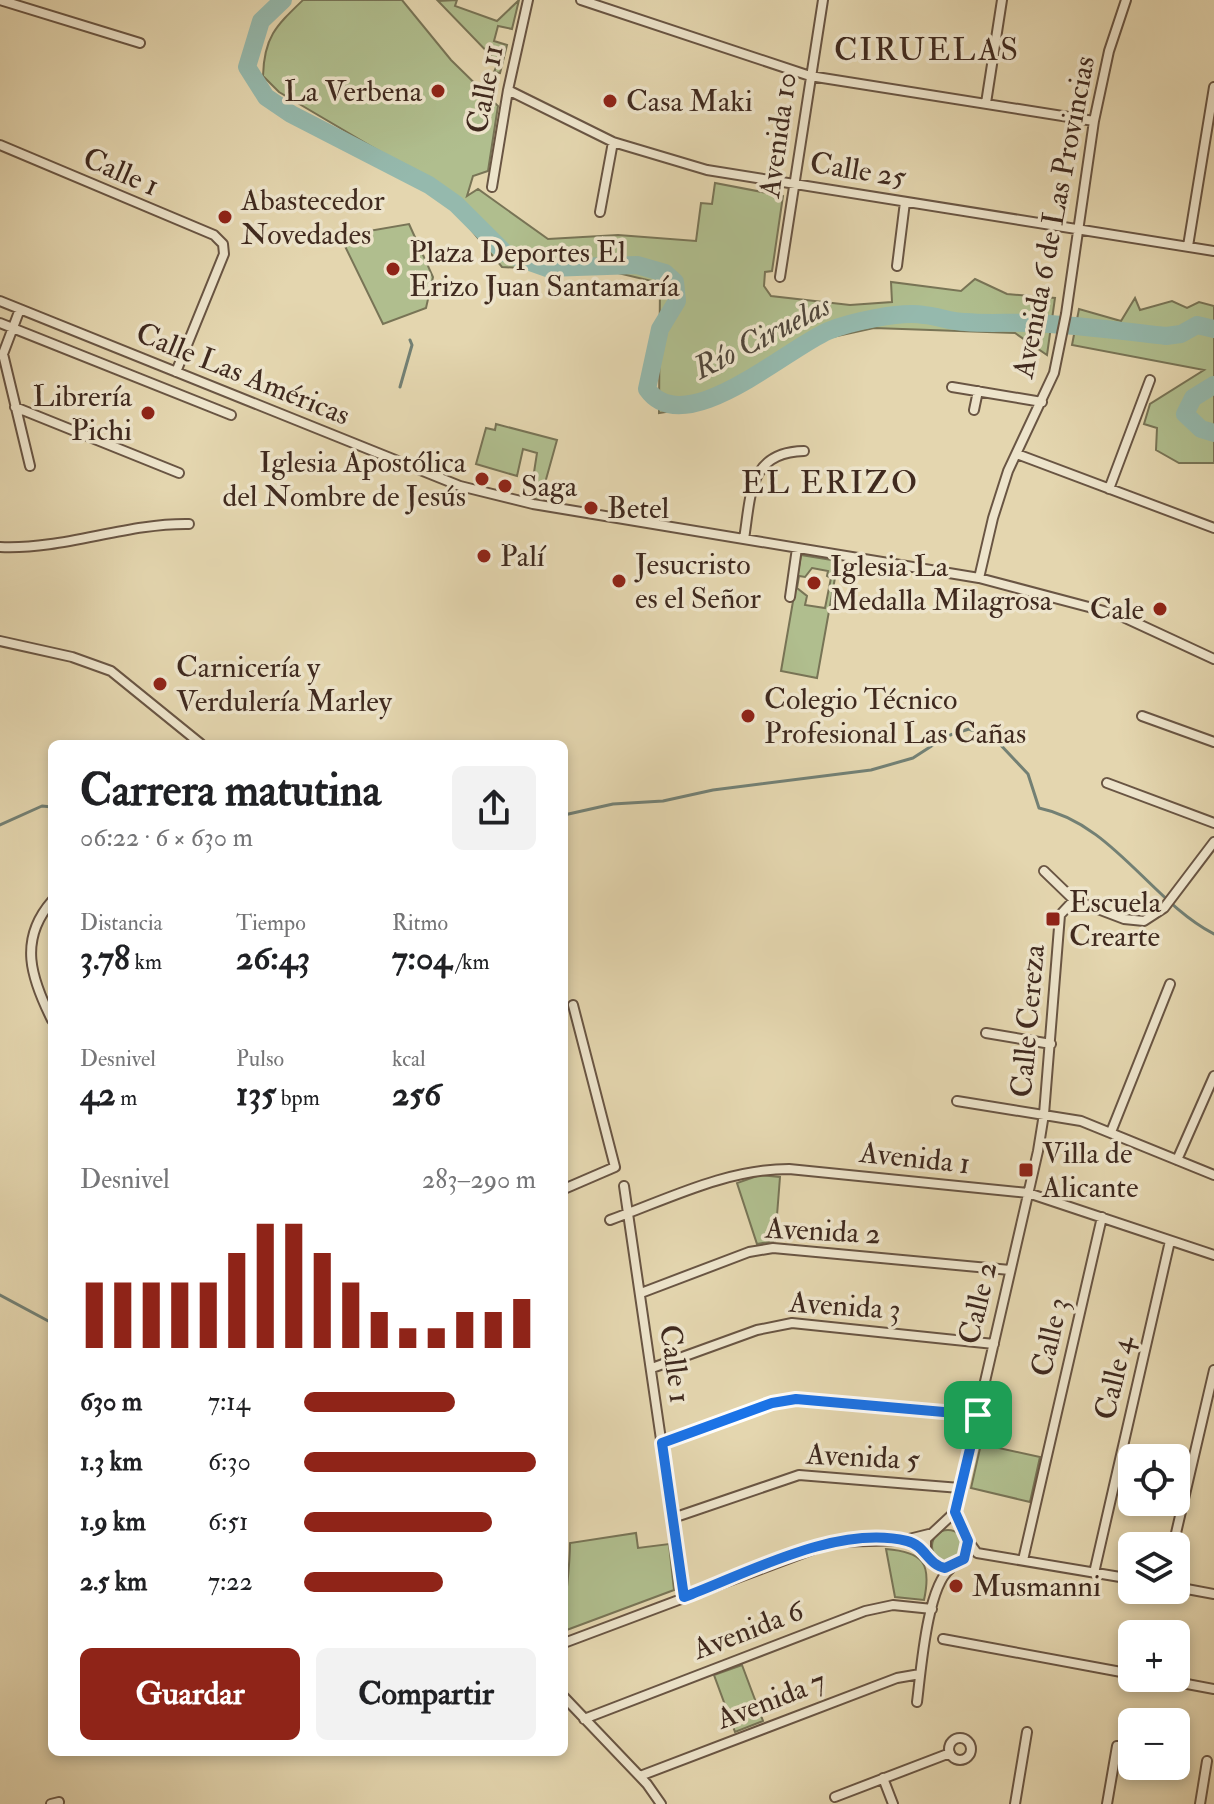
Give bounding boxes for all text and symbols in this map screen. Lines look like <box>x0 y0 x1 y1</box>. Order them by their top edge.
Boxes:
district label: CIRUELAS <box>834 30 1020 70</box>
street label: Calle 11 <box>458 41 512 137</box>
street label: Avenida 6 de Las Provincias <box>1004 53 1103 382</box>
street label: Avenida 10 <box>751 70 805 201</box>
place label: La Verbena <box>284 73 423 110</box>
marker: La Verbena <box>429 82 447 100</box>
place label: Casa Maki <box>626 83 753 120</box>
marker: Casa Maki <box>601 92 619 110</box>
street label: Calle 1 <box>77 140 165 204</box>
street label: Calle 25 <box>807 144 909 196</box>
place label: Abastecedor Novedades <box>240 182 385 253</box>
marker: Abastecedor Novedades <box>216 208 234 226</box>
place label: Plaza Deportes El Erizo Juan Santamaría <box>409 234 680 305</box>
marker: Plaza Deportes El Erizo Juan Santamaría <box>384 260 402 278</box>
water label: Río Ciruelas <box>686 285 838 389</box>
street label: Calle Las Américas <box>131 314 355 434</box>
place label: Librería Pichi <box>33 378 133 449</box>
marker: Librería Pichi <box>139 404 157 422</box>
place label: Iglesia Apostólica del Nombre de Jesús <box>223 444 467 515</box>
district label: EL ERIZO <box>741 463 919 503</box>
place label: Saga <box>521 468 578 505</box>
marker: Iglesia Apostólica del Nombre de Jesús <box>473 470 491 488</box>
marker: Saga <box>496 477 514 495</box>
place label: Betel <box>607 490 669 527</box>
marker: Betel <box>582 499 600 517</box>
place label: Palí <box>500 538 547 575</box>
place label: Jesucristo es el Señor <box>634 546 761 617</box>
marker: Palí <box>475 547 493 565</box>
place label: Iglesia La Medalla Milagrosa <box>830 548 1053 619</box>
marker: Jesucristo es el Señor <box>610 572 628 590</box>
marker: Iglesia La Medalla Milagrosa <box>805 574 823 592</box>
place label: Cale <box>1090 591 1144 628</box>
marker: Cale <box>1151 600 1169 618</box>
place label: Carnicería y Verdulería Marley <box>176 649 393 720</box>
marker: Carnicería y Verdulería Marley <box>151 675 169 693</box>
place label: Colegio Técnico Profesional Las Cañas <box>764 681 1026 752</box>
marker: Colegio Técnico Profesional Las Cañas <box>739 707 757 725</box>
text: Carrera matutina <box>80 764 381 819</box>
button: share <box>452 766 536 850</box>
text: 06:22 · 6 × 630 m <box>80 822 253 854</box>
place label: Escuela Crearte <box>1069 884 1162 955</box>
text: Distancia <box>80 909 163 937</box>
text: Tiempo <box>236 909 306 937</box>
text: Ritmo <box>392 909 448 937</box>
marker: Escuela Crearte <box>1044 910 1062 928</box>
text: 3.78 <box>80 937 130 980</box>
text: 26:43 <box>236 937 310 980</box>
text: 7:04 <box>392 937 452 980</box>
street label: Calle Cereza <box>1003 942 1053 1099</box>
text: km <box>130 948 162 976</box>
text: /km <box>452 948 490 976</box>
text: Desnivel <box>80 1045 156 1073</box>
text: Pulso <box>236 1045 284 1073</box>
text: kcal <box>392 1045 426 1073</box>
text: 42 <box>80 1073 116 1116</box>
text: 135 <box>236 1073 276 1116</box>
text: 256 <box>392 1073 441 1116</box>
text: m <box>116 1084 137 1112</box>
text: bpm <box>276 1084 320 1112</box>
street label: Avenida 1 <box>857 1134 972 1182</box>
place label: Villa de Alicante <box>1041 1135 1139 1206</box>
marker: Villa de Alicante <box>1017 1161 1035 1179</box>
text: Desnivel <box>80 1164 170 1196</box>
text: 283–290 m <box>422 1164 536 1196</box>
street label: Avenida 2 <box>763 1209 882 1252</box>
street label: Calle 2 <box>951 1258 1005 1348</box>
street label: Avenida 3 <box>787 1284 902 1328</box>
street label: Calle 3 <box>1023 1294 1077 1380</box>
street label: Calle 1 <box>651 1322 699 1406</box>
street label: Calle 4 <box>1086 1331 1142 1423</box>
pin <box>944 1381 1012 1449</box>
text: 630 m <box>80 1386 142 1418</box>
text: 7:14 <box>208 1386 250 1418</box>
icon: arrive <box>956 1393 1000 1437</box>
street label: Avenida 5 <box>804 1436 921 1478</box>
map controls <box>1118 1444 1190 1780</box>
button: locate <box>1118 1444 1190 1516</box>
text: 1.3 km <box>80 1446 142 1478</box>
text: 6:30 <box>208 1446 251 1478</box>
text: 1.9 km <box>80 1506 146 1538</box>
text: 6:51 <box>208 1506 248 1538</box>
button: layers <box>1118 1532 1190 1604</box>
text: 2.5 km <box>80 1566 147 1598</box>
text: 7:22 <box>208 1566 253 1598</box>
place label: Musmanni <box>972 1568 1101 1605</box>
marker: Musmanni <box>947 1577 965 1595</box>
street label: Avenida 6 <box>687 1591 810 1668</box>
button: + <box>1118 1620 1190 1692</box>
button: Guardar <box>80 1648 300 1740</box>
button: Compartir <box>316 1648 536 1740</box>
street label: Avenida 7 <box>710 1662 831 1738</box>
button: − <box>1118 1708 1190 1780</box>

